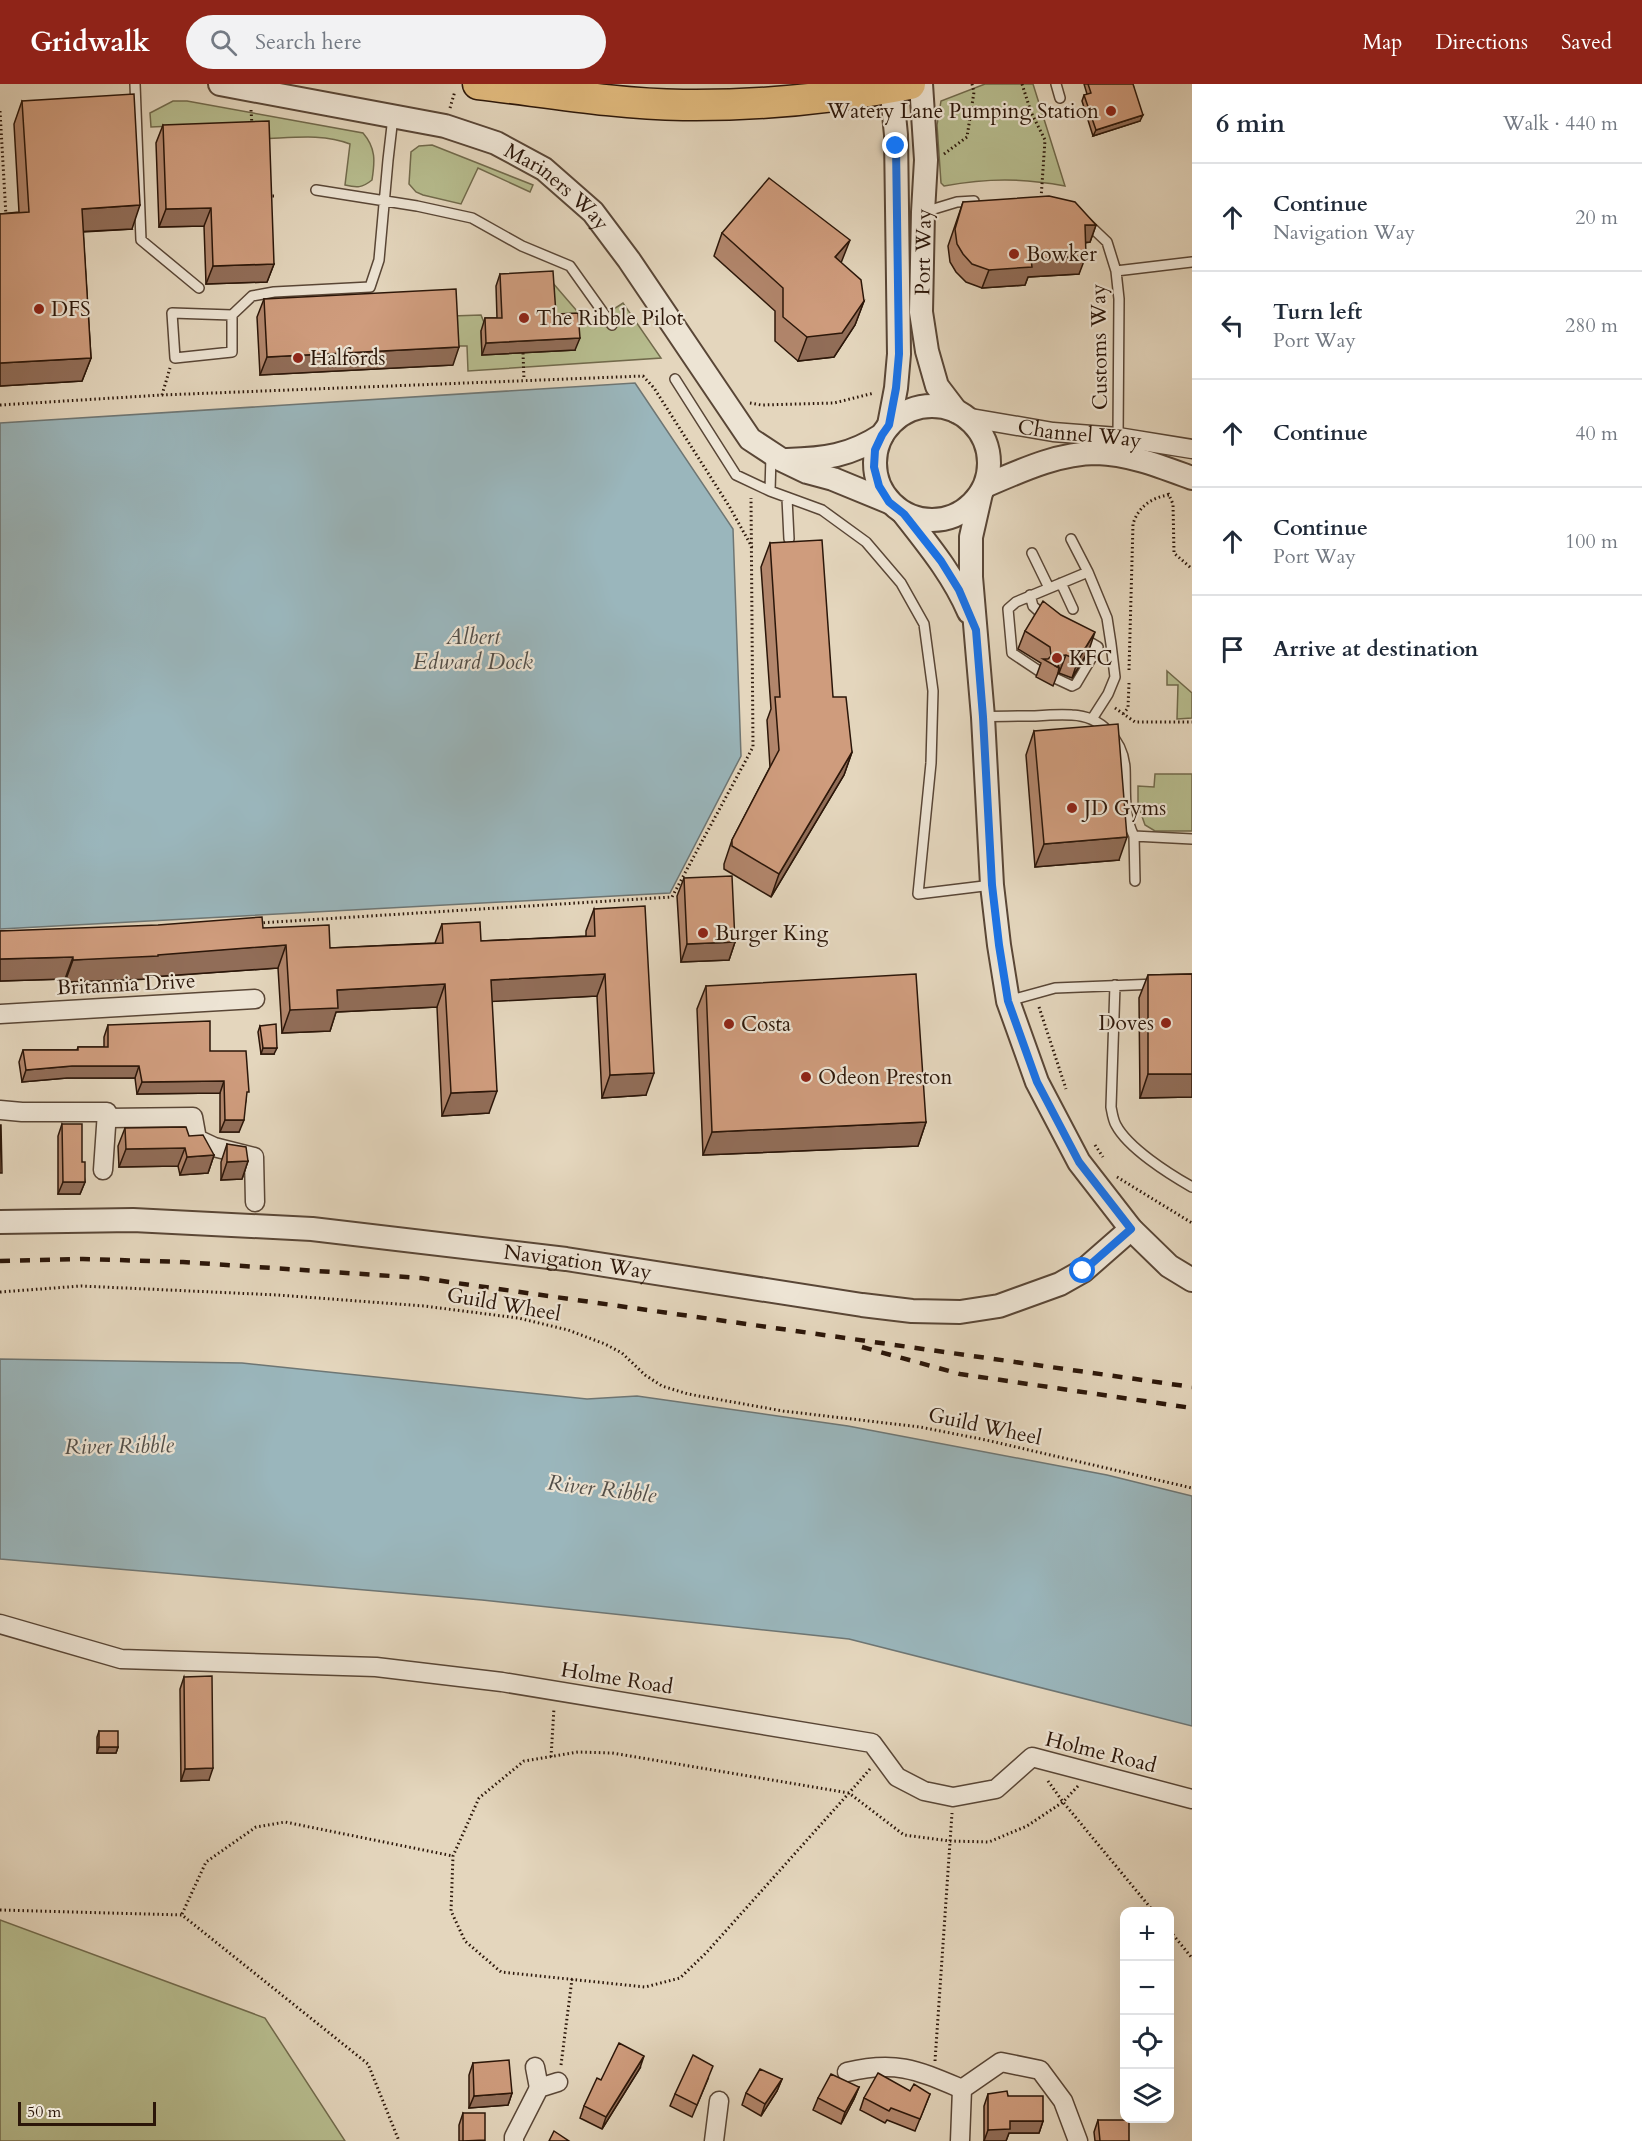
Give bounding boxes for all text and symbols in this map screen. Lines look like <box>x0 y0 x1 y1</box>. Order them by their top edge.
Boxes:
search box <box>186 15 606 69</box>
text: Gridwalk <box>30 23 150 61</box>
icon: search <box>207 26 240 59</box>
text: Search here <box>255 27 362 57</box>
text: Map <box>1362 28 1402 57</box>
text: Directions <box>1435 28 1528 57</box>
text: Saved <box>1561 28 1612 57</box>
place label: Watery Lane Pumping Station <box>826 97 1099 126</box>
marker: Watery Lane Pumping Station <box>1104 104 1118 118</box>
text: 6 min <box>1216 106 1285 141</box>
text: Walk · 440 m <box>1503 110 1618 137</box>
route end <box>882 132 908 158</box>
street label: Mariners Way <box>499 136 616 237</box>
text: Continue <box>1273 189 1368 219</box>
icon: ahead <box>1216 201 1249 234</box>
text: 20 m <box>1575 204 1618 231</box>
street label: Port Way <box>908 208 939 296</box>
text: Navigation Way <box>1273 219 1415 246</box>
place label: Bowker <box>1026 240 1097 269</box>
marker: Bowker <box>1007 247 1021 261</box>
street label: Customs Way <box>1084 284 1115 410</box>
place label: DFS <box>51 295 91 324</box>
text: Turn left <box>1273 297 1362 327</box>
marker: DFS <box>32 302 46 316</box>
place label: The Ribble Pilot <box>536 304 684 333</box>
icon: left <box>1216 309 1249 342</box>
marker: The Ribble Pilot <box>517 311 531 325</box>
text: 280 m <box>1565 312 1618 339</box>
text: Port Way <box>1273 327 1356 354</box>
place label: Halfords <box>310 344 386 373</box>
marker: Halfords <box>291 351 305 365</box>
street label: Channel Way <box>1015 412 1144 456</box>
icon: ahead <box>1216 417 1249 450</box>
text: Continue <box>1273 418 1368 448</box>
text: 40 m <box>1575 420 1618 447</box>
text: Continue <box>1273 513 1368 543</box>
icon: ahead <box>1216 525 1249 558</box>
text: 100 m <box>1565 528 1618 555</box>
text: Port Way <box>1273 543 1356 570</box>
water label: Albert Edward Dock <box>413 622 533 677</box>
icon: arrive <box>1216 633 1249 666</box>
text: Arrive at destination <box>1273 634 1478 664</box>
place label: KFC <box>1069 644 1113 673</box>
marker: KFC <box>1050 651 1064 665</box>
place label: JD Gyms <box>1081 794 1166 823</box>
marker: JD Gyms <box>1065 801 1079 815</box>
place label: Burger King <box>715 919 829 948</box>
marker: Burger King <box>696 926 710 940</box>
street label: Britannia Drive <box>56 966 196 1003</box>
place label: Doves <box>1098 1009 1154 1038</box>
place label: Costa <box>741 1010 791 1039</box>
marker: Doves <box>1159 1016 1173 1030</box>
marker: Costa <box>722 1017 736 1031</box>
place label: Odeon Preston <box>818 1063 952 1092</box>
marker: Odeon Preston <box>799 1070 813 1084</box>
street label: Navigation Way <box>502 1238 654 1287</box>
route start <box>1069 1257 1095 1283</box>
street label: Guild Wheel <box>445 1280 563 1329</box>
street label: Guild Wheel <box>925 1400 1044 1453</box>
water label: River Ribble <box>64 1430 175 1462</box>
water label: River Ribble <box>546 1467 659 1511</box>
street label: Holme Road <box>559 1655 675 1702</box>
street label: Holme Road <box>1042 1725 1159 1780</box>
map controls <box>1120 1907 1174 2123</box>
button: + <box>1120 1907 1174 1961</box>
button: − <box>1120 1961 1174 2015</box>
button: locate <box>1120 2015 1174 2069</box>
button: layers <box>1120 2069 1174 2123</box>
scale bar <box>18 2099 156 2126</box>
text: 50 m <box>27 2101 61 2123</box>

